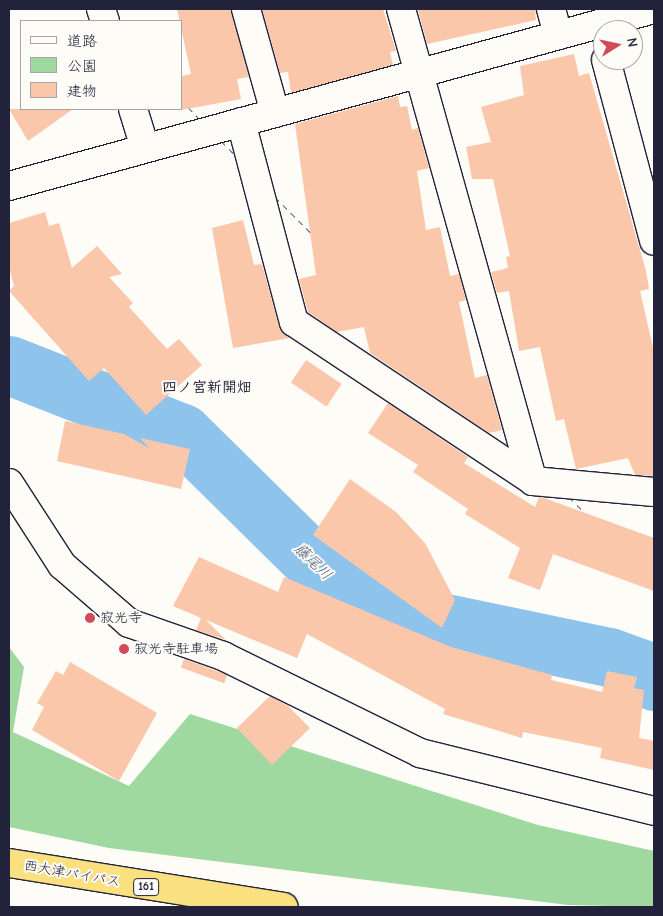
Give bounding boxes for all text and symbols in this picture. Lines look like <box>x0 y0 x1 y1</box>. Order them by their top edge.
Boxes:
legend <box>20 20 182 110</box>
north arrow <box>593 20 643 70</box>
text: 道路 <box>67 32 97 50</box>
text: N <box>623 36 641 48</box>
text: 公園 <box>67 57 97 75</box>
text: 建物 <box>67 82 97 100</box>
district label: 四ノ宮新開畑 <box>162 379 252 397</box>
water label: 藤尾川 <box>291 540 335 584</box>
place label: 寂光寺 <box>100 610 142 626</box>
marker: 寂光寺 <box>84 612 96 624</box>
place label: 寂光寺駐車場 <box>134 641 218 657</box>
marker: 寂光寺駐車場 <box>118 643 130 655</box>
street label: 西大津バイパス <box>22 857 122 891</box>
road number: 161 <box>132 878 160 896</box>

